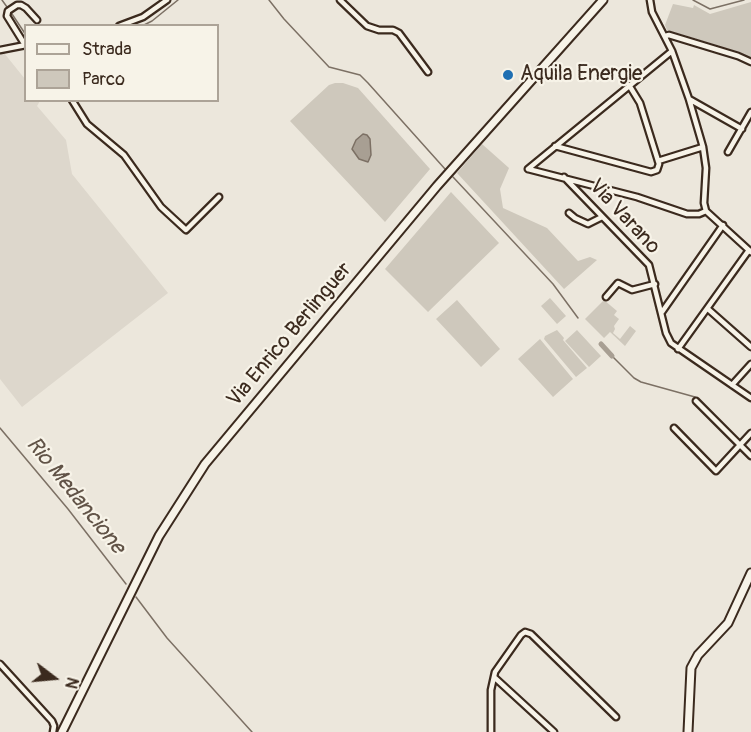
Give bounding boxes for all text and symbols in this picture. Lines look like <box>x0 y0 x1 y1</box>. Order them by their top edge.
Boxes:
legend <box>24 24 219 102</box>
text: Strada <box>82 38 132 61</box>
place label: Aquila Energie <box>520 62 642 88</box>
text: Parco <box>82 68 125 91</box>
marker: Aquila Energie <box>501 68 515 82</box>
street label: Via Varano <box>583 174 665 260</box>
street label: Via Enrico Berlinguer <box>222 258 358 412</box>
water label: Rio Medancione <box>20 432 130 560</box>
north arrow <box>24 648 84 708</box>
text: N <box>60 675 82 691</box>

